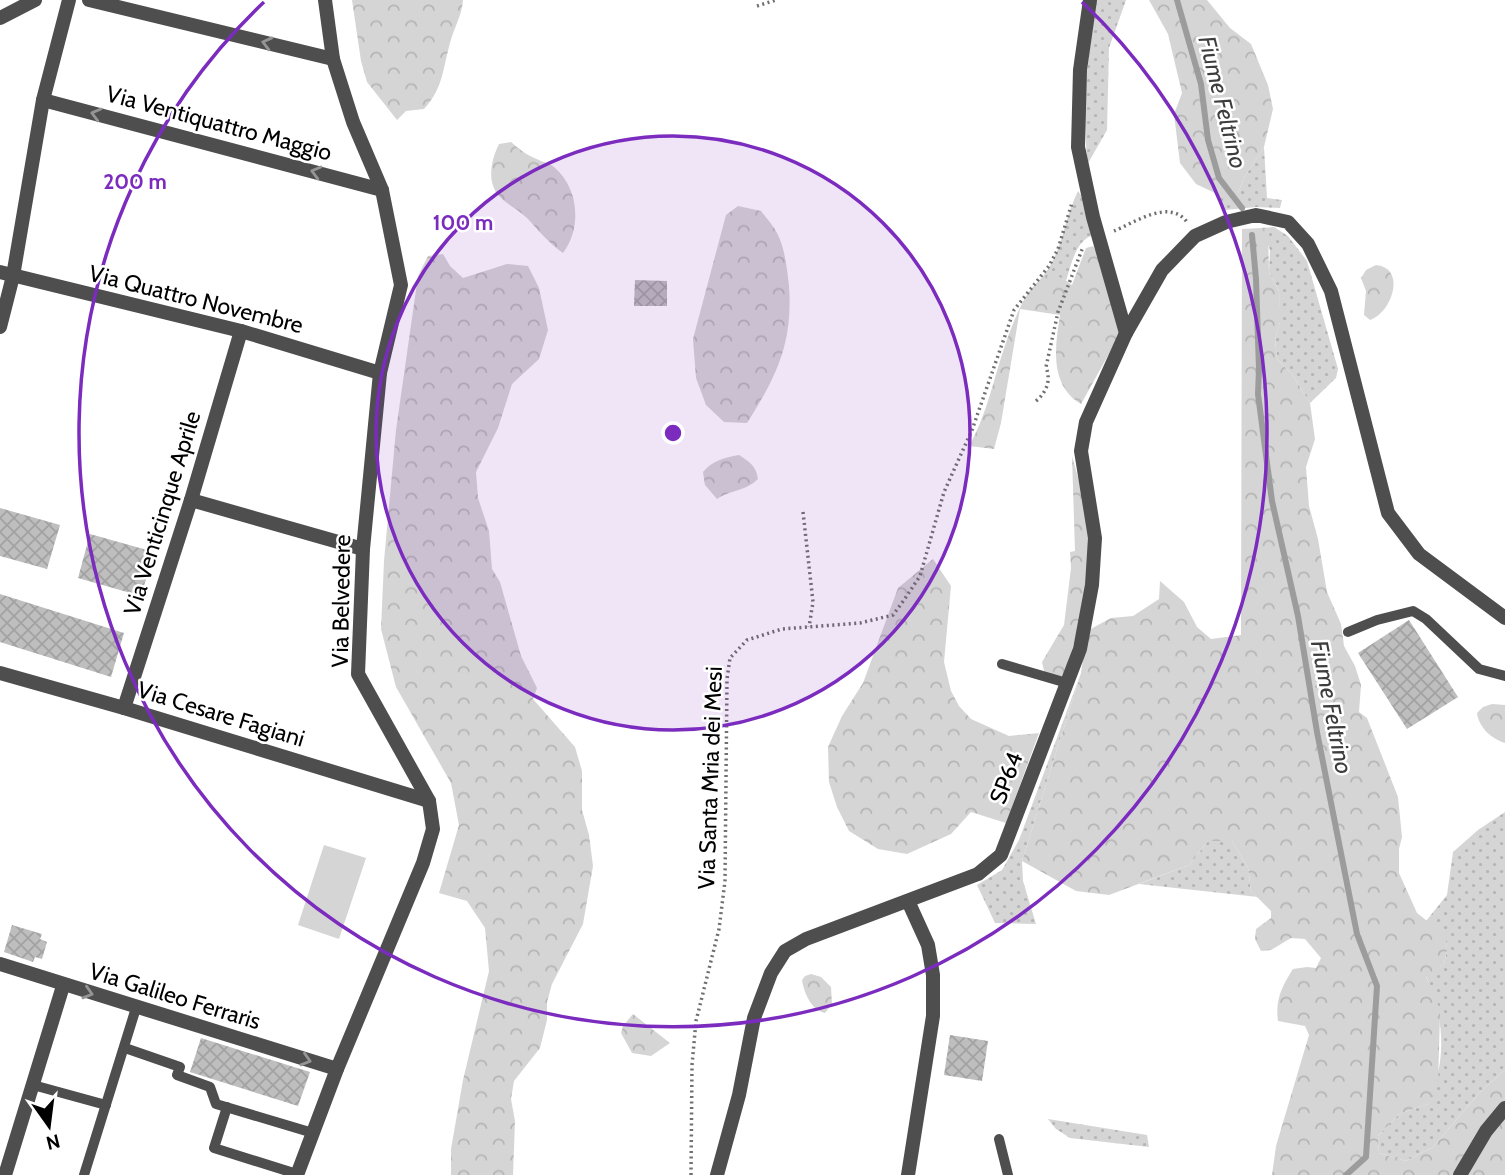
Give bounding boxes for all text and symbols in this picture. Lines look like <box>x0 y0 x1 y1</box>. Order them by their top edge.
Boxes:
water label: Fiume Feltrino <box>1193 33 1253 171</box>
one-way arrow <box>261 37 273 51</box>
street label: Via Ventiquattro Maggio <box>103 79 335 167</box>
one-way arrow <box>91 108 103 122</box>
one-way arrow <box>310 166 322 181</box>
text: 200 m <box>103 169 167 194</box>
text: 100 m <box>433 210 493 235</box>
street label: Via Quattro Novembre <box>86 259 306 339</box>
street label: Via Venticinque Aprile <box>118 407 206 618</box>
centre of rings <box>661 421 685 445</box>
street label: Via Belvedere <box>326 534 356 668</box>
water label: Fiume Feltrino <box>1305 638 1359 776</box>
street label: Via Santa Mria dei Mesi <box>692 666 728 890</box>
street label: Via Cesare Fagiani <box>134 675 308 753</box>
street label: SP64 <box>983 748 1029 808</box>
street label: Via Galileo Ferraris <box>86 957 264 1035</box>
one-way arrow <box>82 985 94 1000</box>
one-way arrow <box>299 1052 311 1066</box>
north arrow <box>14 1091 84 1161</box>
text: N <box>44 1129 62 1155</box>

